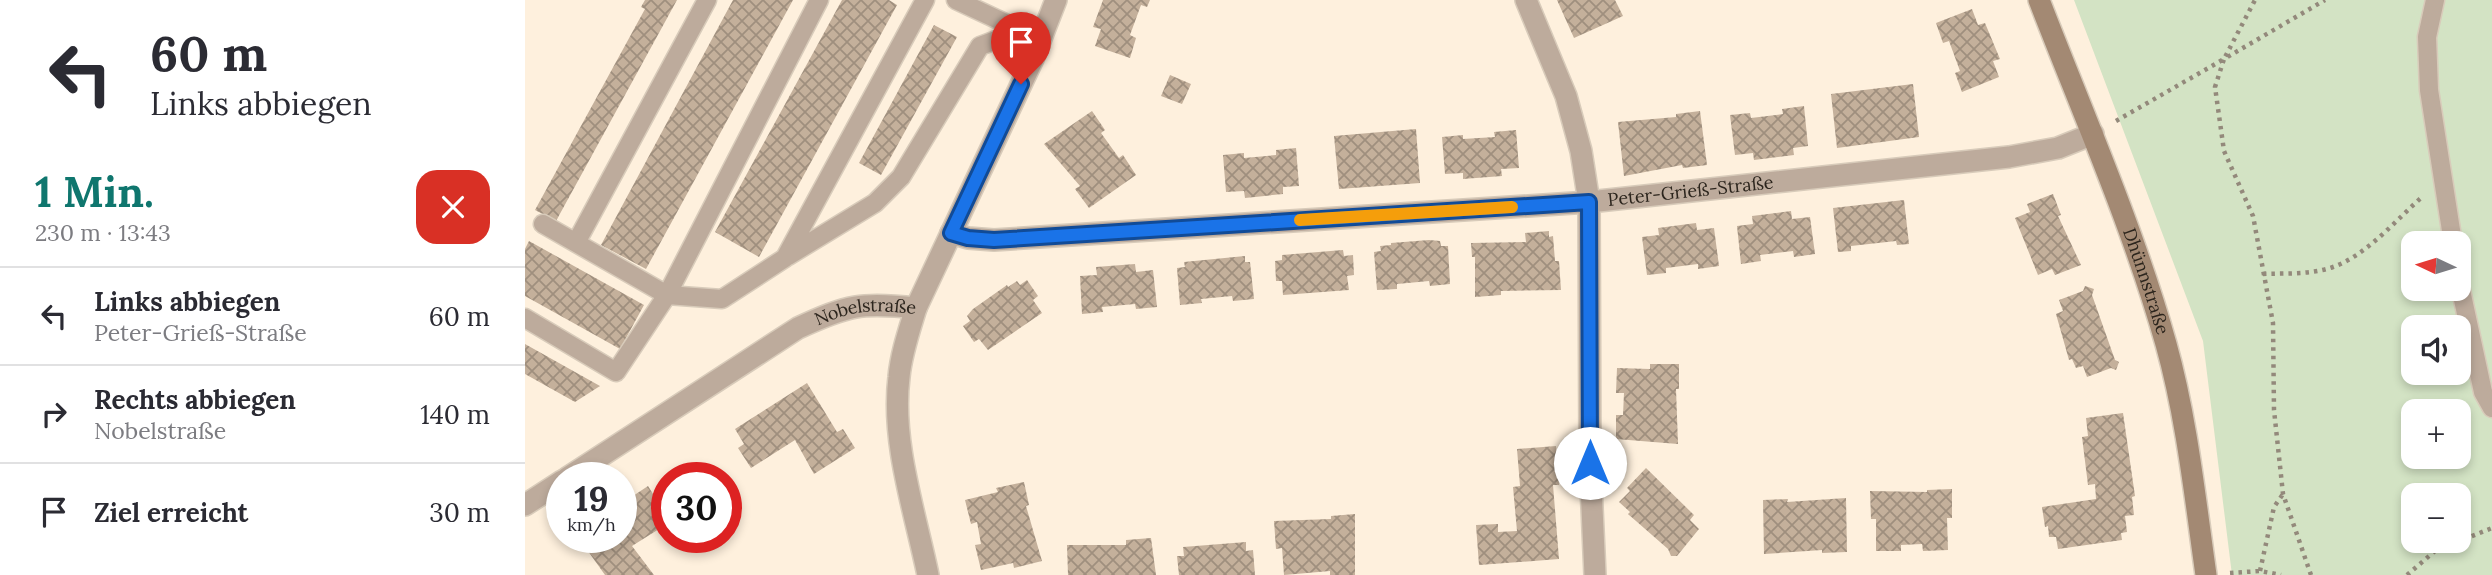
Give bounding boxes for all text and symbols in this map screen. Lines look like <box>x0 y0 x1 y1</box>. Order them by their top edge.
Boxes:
pin <box>991 12.0 1051 84</box>
text: 60 m <box>150 22 267 84</box>
icon: arrive <box>1002 23 1040 61</box>
icon: left <box>35 28 126 119</box>
text: Links abbiegen <box>150 83 372 124</box>
text: 1 Min. <box>35 165 154 219</box>
button: close <box>416 170 490 244</box>
street label: Peter-Grieß-Straße <box>1606 170 1775 211</box>
text: 230 m · 13:43 <box>35 218 171 247</box>
street label: Dhünnstraße <box>2118 225 2175 337</box>
north arrow <box>2401 231 2471 301</box>
map controls <box>2401 231 2471 553</box>
text: Links abbiegen <box>94 285 280 318</box>
street label: Nobelstraße <box>811 293 918 330</box>
icon: left <box>35 297 73 335</box>
text: 60 m <box>429 300 490 333</box>
button: sound <box>2401 315 2471 385</box>
text: Peter-Grieß-Straße <box>94 318 307 347</box>
text: Rechts abbiegen <box>94 383 296 416</box>
icon: right <box>35 395 73 433</box>
text: 140 m <box>420 398 490 431</box>
button: + <box>2401 399 2471 469</box>
text: Nobelstraße <box>94 416 226 445</box>
position arrow <box>1553 426 1627 500</box>
speed limit sign: 30 <box>651 462 742 553</box>
text: 19 <box>574 476 609 521</box>
button: − <box>2401 483 2471 553</box>
icon: arrive <box>35 493 73 531</box>
text: Ziel erreicht <box>94 496 248 529</box>
text: 30 m <box>429 496 490 529</box>
text: km/h <box>567 513 616 536</box>

